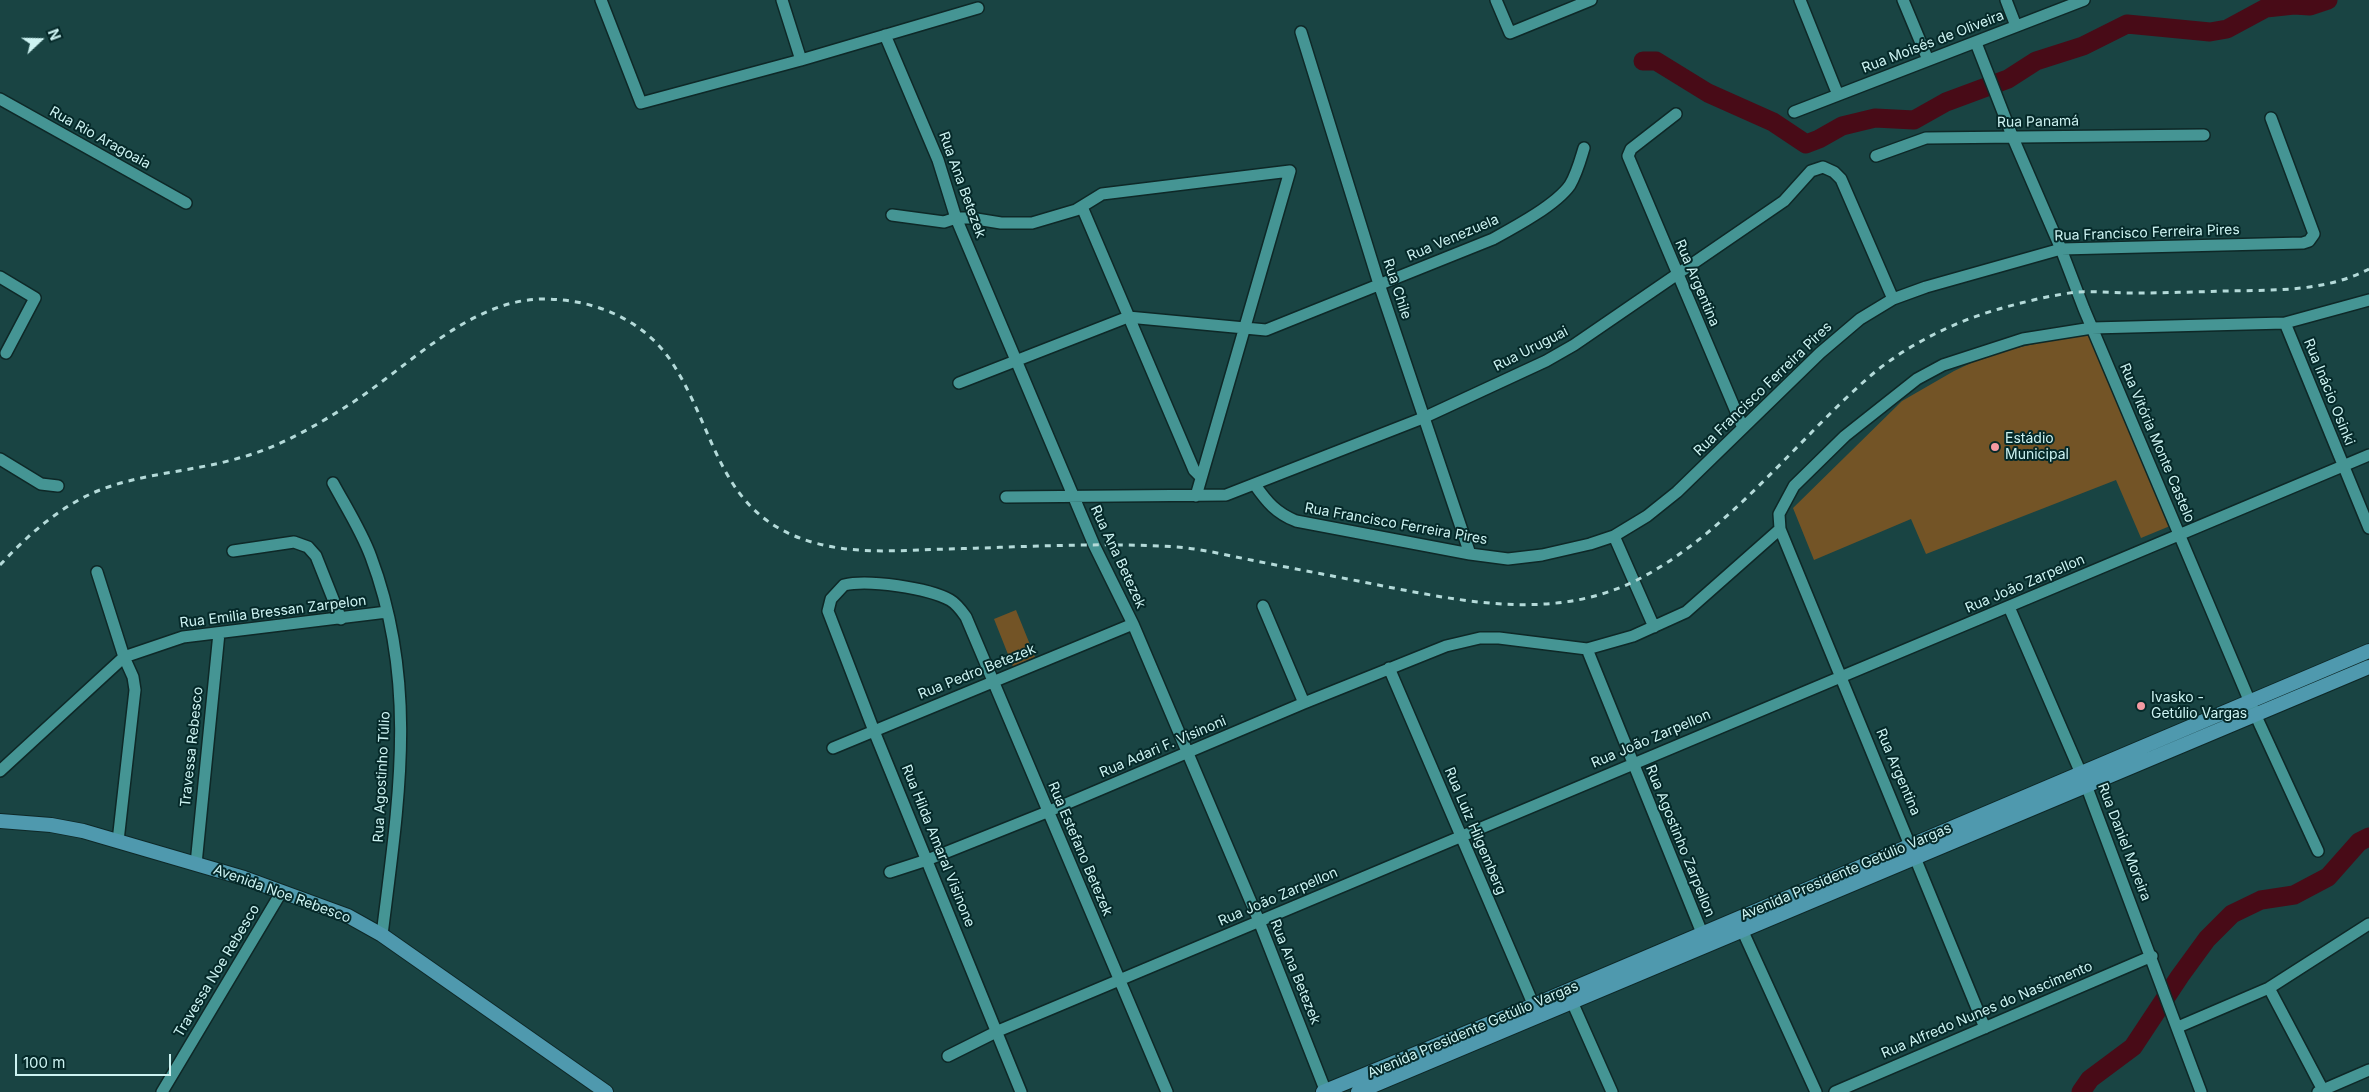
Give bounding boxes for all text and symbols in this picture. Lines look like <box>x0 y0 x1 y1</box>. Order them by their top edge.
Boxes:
street label: Rua Moisés de Oliveira <box>1860 7 2006 77</box>
north arrow <box>15 15 65 65</box>
text: N <box>45 26 64 42</box>
street label: Rua Rio Aragoaia <box>47 103 153 173</box>
street label: Rua Panamá <box>1997 113 2079 131</box>
street label: Rua Ana Betezek <box>935 130 989 240</box>
street label: Rua Venezuela <box>1405 211 1501 265</box>
street label: Rua Francisco Ferreira Pires <box>2054 221 2240 245</box>
street label: Rua Argentina <box>1671 237 1723 329</box>
street label: Rua Chile <box>1379 257 1415 321</box>
street label: Rua Francisco Ferreira Pires <box>1690 319 1836 459</box>
street label: Rua Uruguai <box>1491 323 1571 375</box>
street label: Rua Inácio Osinki <box>2300 336 2358 448</box>
street label: Rua Vitória Monte Castelo <box>2116 361 2198 525</box>
place label: Estádio Municipal <box>2005 431 2069 464</box>
marker: Estádio Municipal <box>1989 441 2001 453</box>
street label: Rua Francisco Ferreira Pires <box>1303 500 1489 548</box>
street label: Rua Ana Betezek <box>1087 503 1149 611</box>
street label: Rua João Zarpellon <box>1963 551 2087 617</box>
street label: Rua Emilia Bressan Zarpelon <box>179 592 367 632</box>
street label: Rua Pedro Betezek <box>916 641 1038 703</box>
street label: Travessa Rebesco <box>177 686 207 808</box>
place label: Ivasko - Getúlio Vargas <box>2151 690 2247 722</box>
marker: Ivasko - Getúlio Vargas <box>2135 700 2147 712</box>
street label: Rua João Zarpellon <box>1589 706 1713 772</box>
street label: Rua Agostinho Túlio <box>370 711 394 843</box>
street label: Rua Adari F. Visinoni <box>1097 713 1229 781</box>
street label: Rua Argentina <box>1872 726 1924 818</box>
street label: Rua Hilda Amaral Visinone <box>898 762 978 930</box>
street label: Rua Agostinho Zarpellon <box>1642 763 1718 919</box>
street label: Rua Luiz Hilgemberg <box>1441 765 1509 897</box>
street label: Rua Estefano Betezek <box>1044 779 1116 919</box>
street label: Rua Daniel Moreira <box>2094 781 2154 903</box>
street label: Avenida Presidente Getúlio Vargas <box>1738 820 1954 924</box>
street label: Avenida Noe Rebesco <box>211 861 353 927</box>
street label: Rua João Zarpellon <box>1216 864 1340 930</box>
street label: Travessa Noe Rebesco <box>171 902 263 1040</box>
street label: Rua Ana Betezek <box>1266 917 1324 1027</box>
street label: Rua Alfredo Nunes do Nascimento <box>1879 958 2095 1062</box>
street label: Avenida Presidente Getúlio Vargas <box>1365 978 1581 1082</box>
scale bar <box>18 1044 174 1076</box>
text: 100 m <box>23 1053 65 1072</box>

